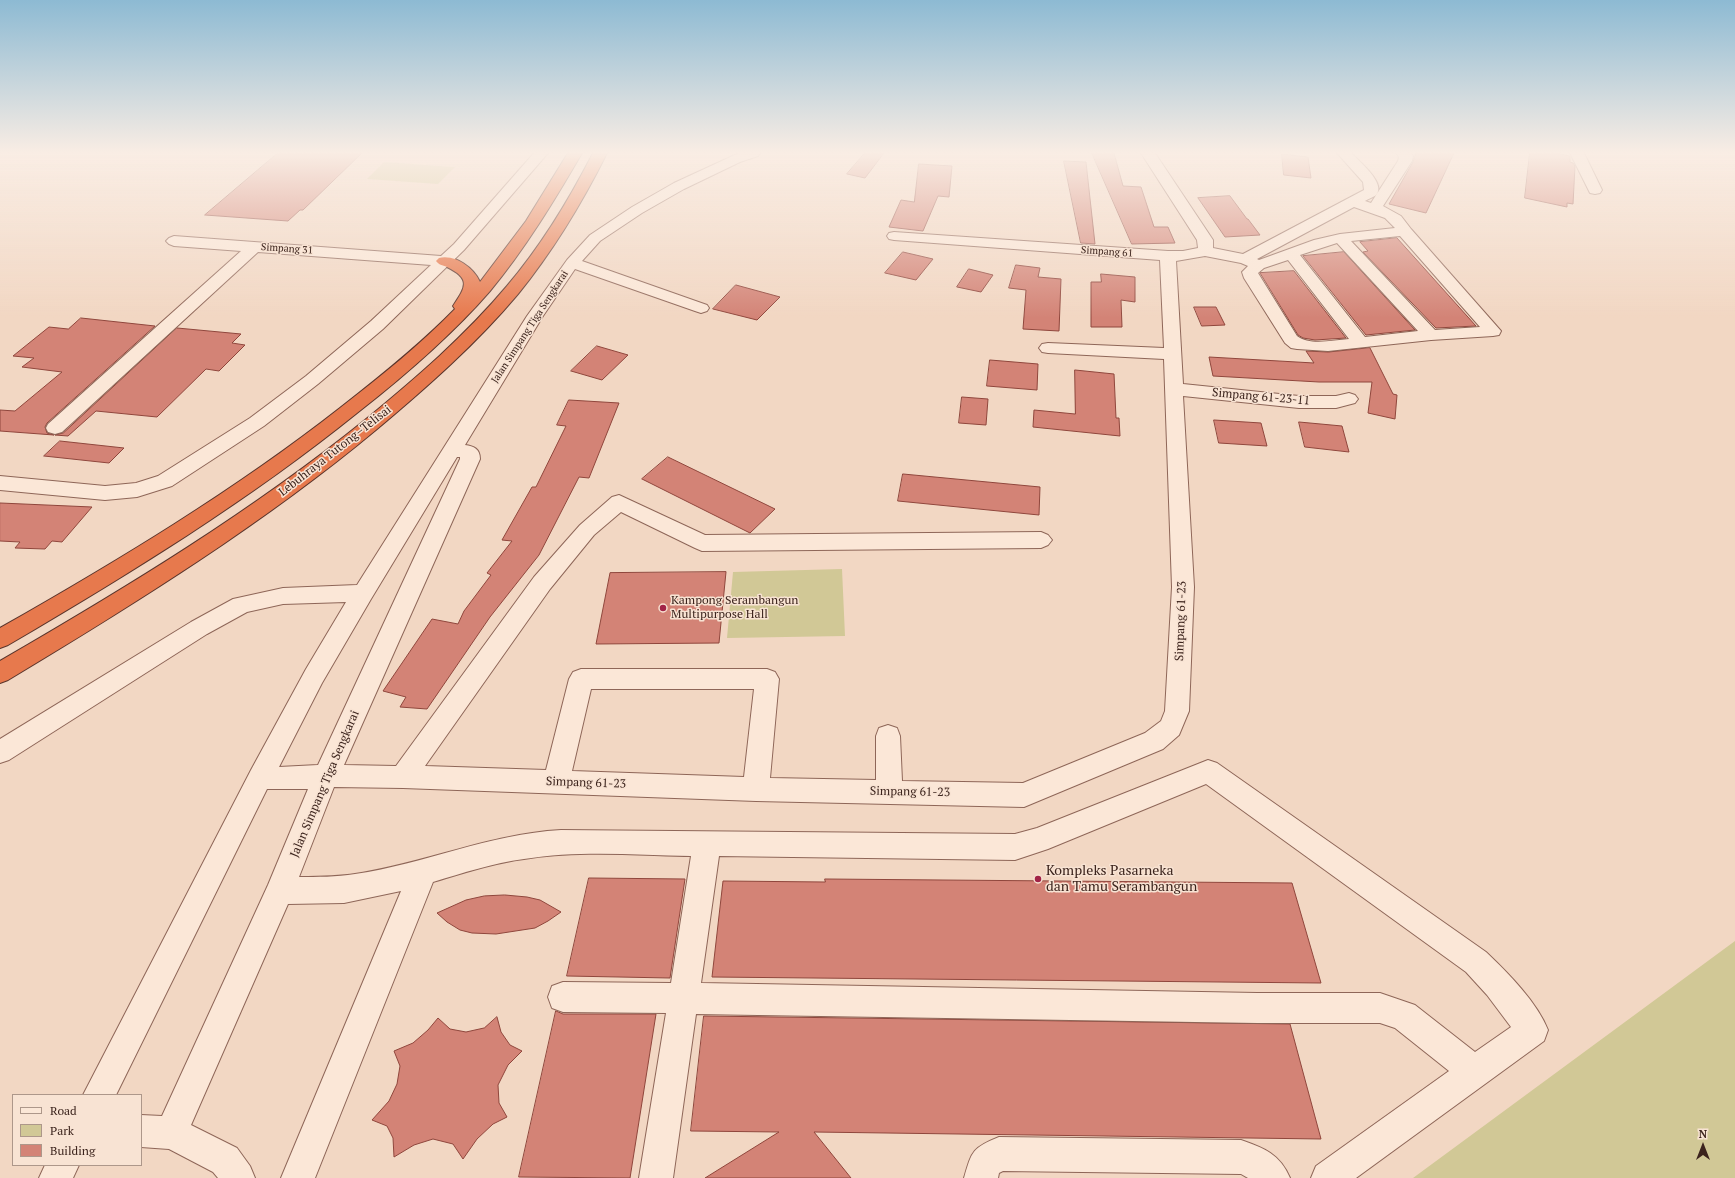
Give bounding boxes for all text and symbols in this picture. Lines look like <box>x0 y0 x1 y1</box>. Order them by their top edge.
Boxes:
street label: Simpang 31 <box>261 241 313 257</box>
street label: Simpang 61 <box>1081 244 1133 260</box>
street label: Jalan Simpang Tiga Sengkarai <box>489 268 571 386</box>
street label: Simpang 61-23-11 <box>1211 386 1311 408</box>
street label: Lebuhraya Tutong–Telisai <box>276 403 394 499</box>
street label: Simpang 61-23 <box>1172 581 1190 661</box>
place label: Kampong Serambangun Multipurpose Hall <box>671 594 798 622</box>
marker: Kampong Serambangun Multipurpose Hall <box>658 603 668 613</box>
street label: Jalan Simpang Tiga Sengkarai <box>287 708 363 860</box>
street label: Simpang 61-23 <box>546 774 626 792</box>
street label: Simpang 61-23 <box>870 784 950 800</box>
place label: Kompleks Pasarneka dan Tamu Serambangun <box>1046 863 1197 896</box>
marker: Kompleks Pasarneka dan Tamu Serambangun <box>1033 874 1043 884</box>
legend <box>12 1094 142 1166</box>
text: Road <box>50 1103 77 1118</box>
text: Park <box>50 1123 74 1138</box>
north arrow <box>1683 1126 1723 1166</box>
text: N <box>1699 1127 1707 1141</box>
text: Building <box>50 1143 95 1158</box>

